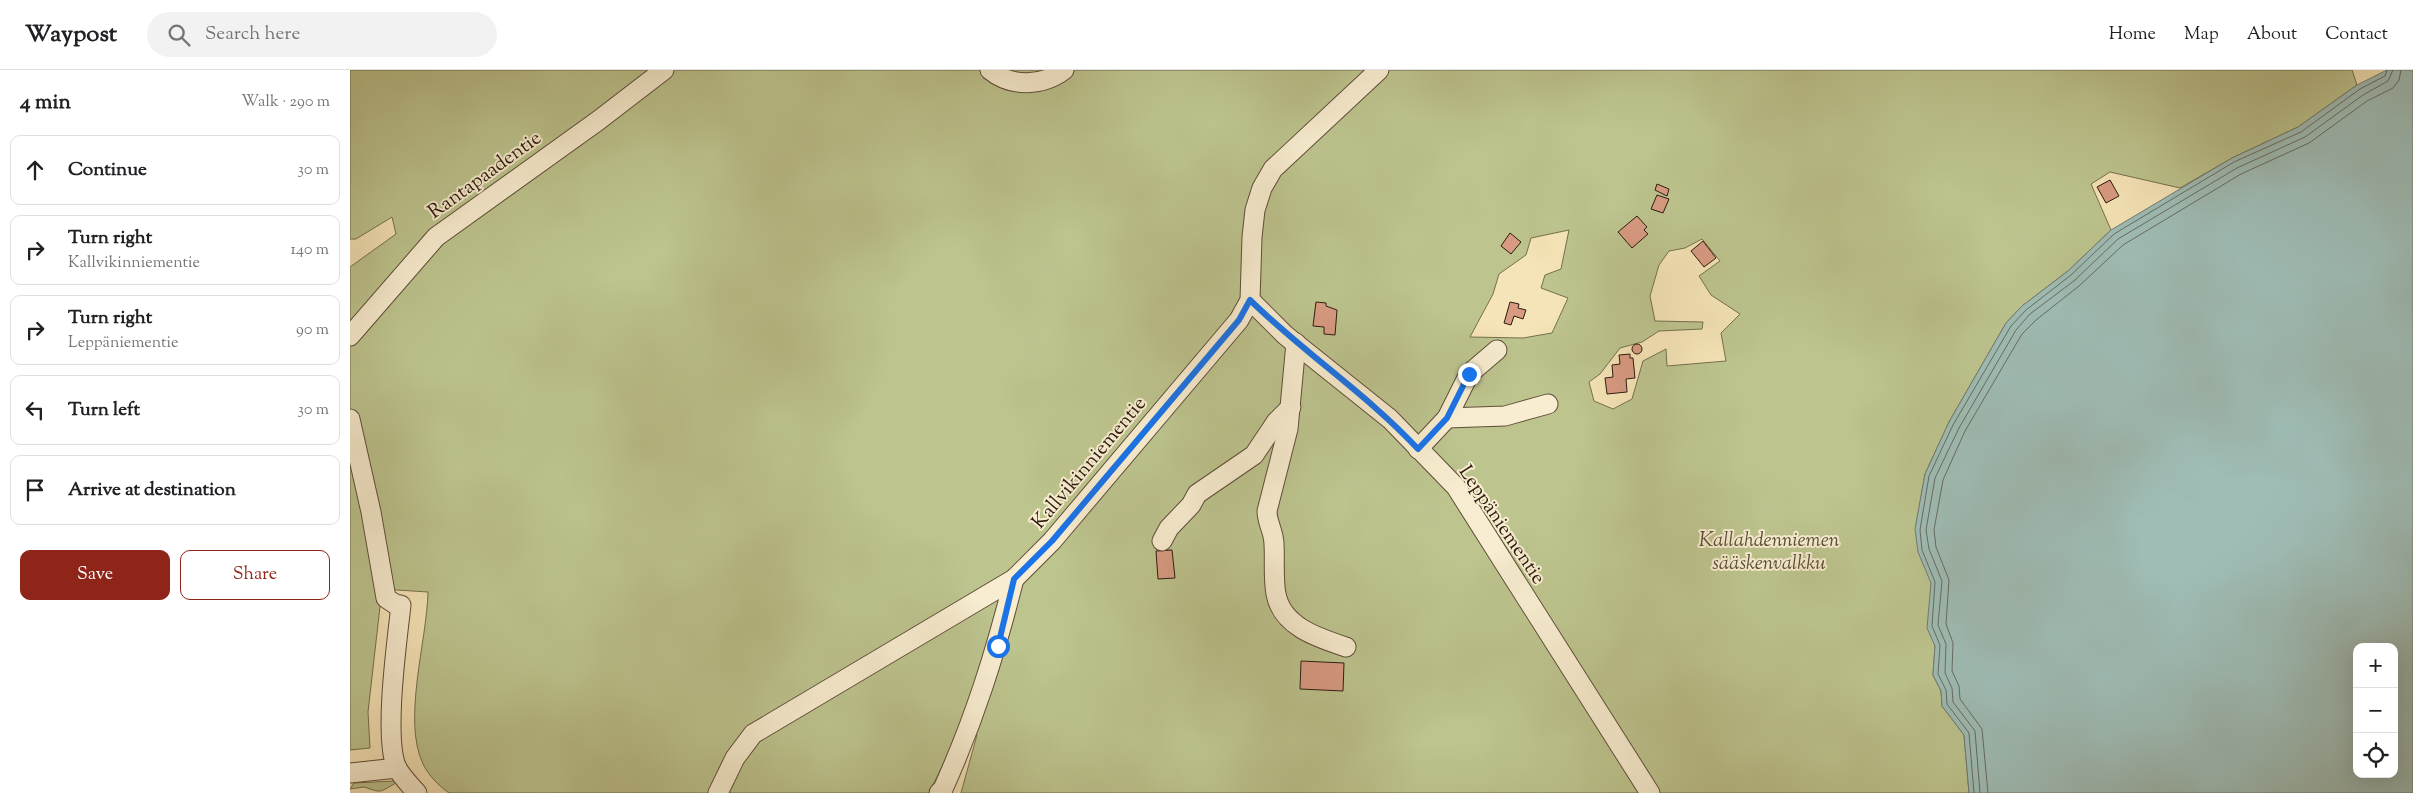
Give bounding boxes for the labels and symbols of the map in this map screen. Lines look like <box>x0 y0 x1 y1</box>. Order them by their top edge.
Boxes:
street label: Rantapaadentie <box>423 125 548 227</box>
route end <box>1458 363 1481 386</box>
street label: Kallvikinniementie <box>1026 391 1154 536</box>
street label: Leppäniementie <box>1450 460 1552 591</box>
park label: Kallahdenniemen sääskenvalkku <box>1699 527 1840 579</box>
route start <box>987 635 1010 658</box>

